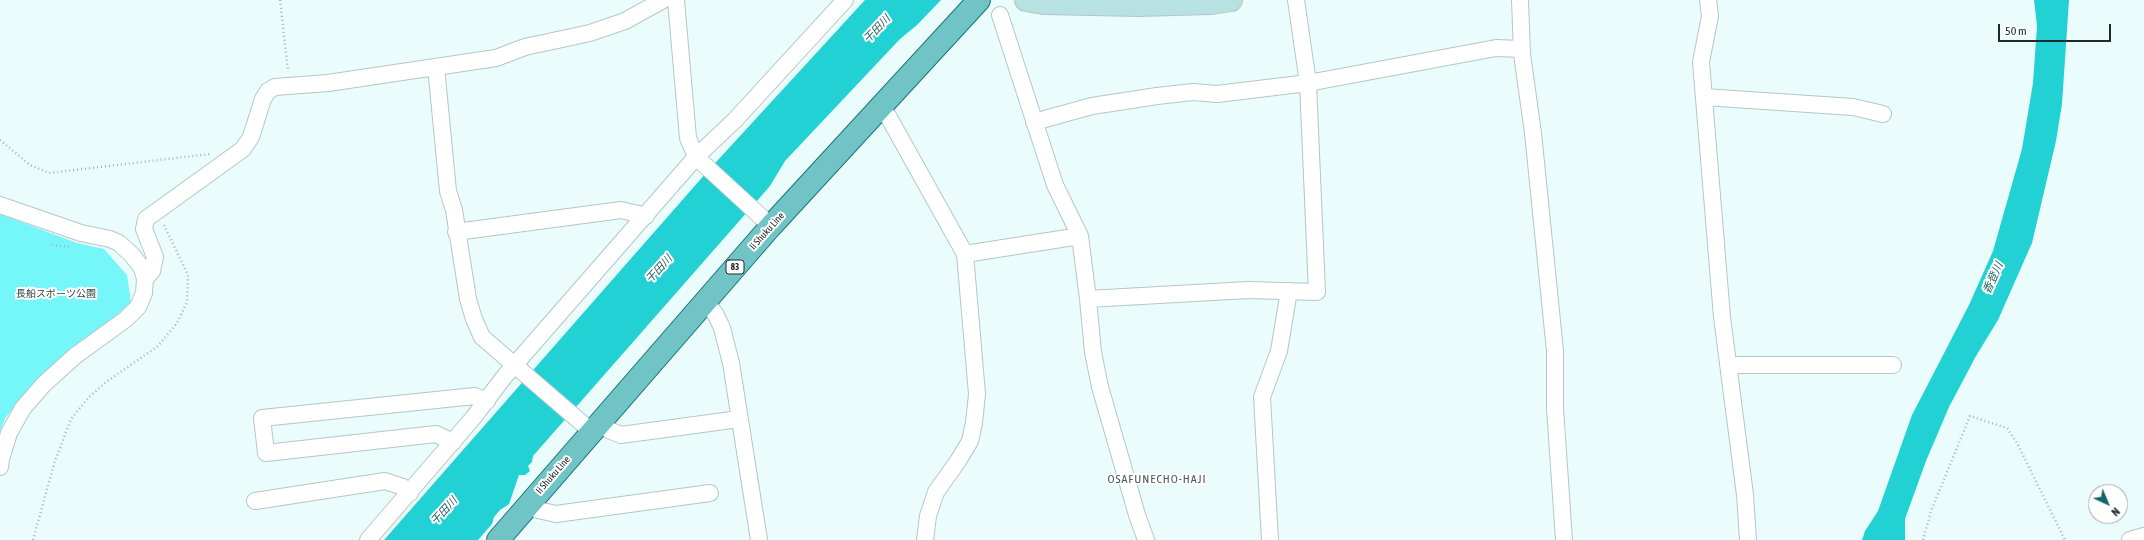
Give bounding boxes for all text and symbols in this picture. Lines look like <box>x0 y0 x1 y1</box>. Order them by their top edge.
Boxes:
water label: 干田川 <box>861 12 893 46</box>
scale bar <box>2000 16 2113 42</box>
text: 50 m <box>2005 24 2027 38</box>
street label: Ii Shuku Line <box>747 210 787 252</box>
water label: 干田川 <box>643 252 675 286</box>
road number: 83 <box>726 260 744 274</box>
water label: 香登川 <box>1980 260 2006 296</box>
park label: 長船スポーツ公園 <box>16 288 96 300</box>
street label: Ii Shuku Line <box>533 454 573 496</box>
district label: OSAFUNECHO-HAJI <box>1107 472 1207 486</box>
north arrow <box>2088 484 2128 524</box>
water label: 干田川 <box>428 494 460 528</box>
text: N <box>2109 505 2122 518</box>

